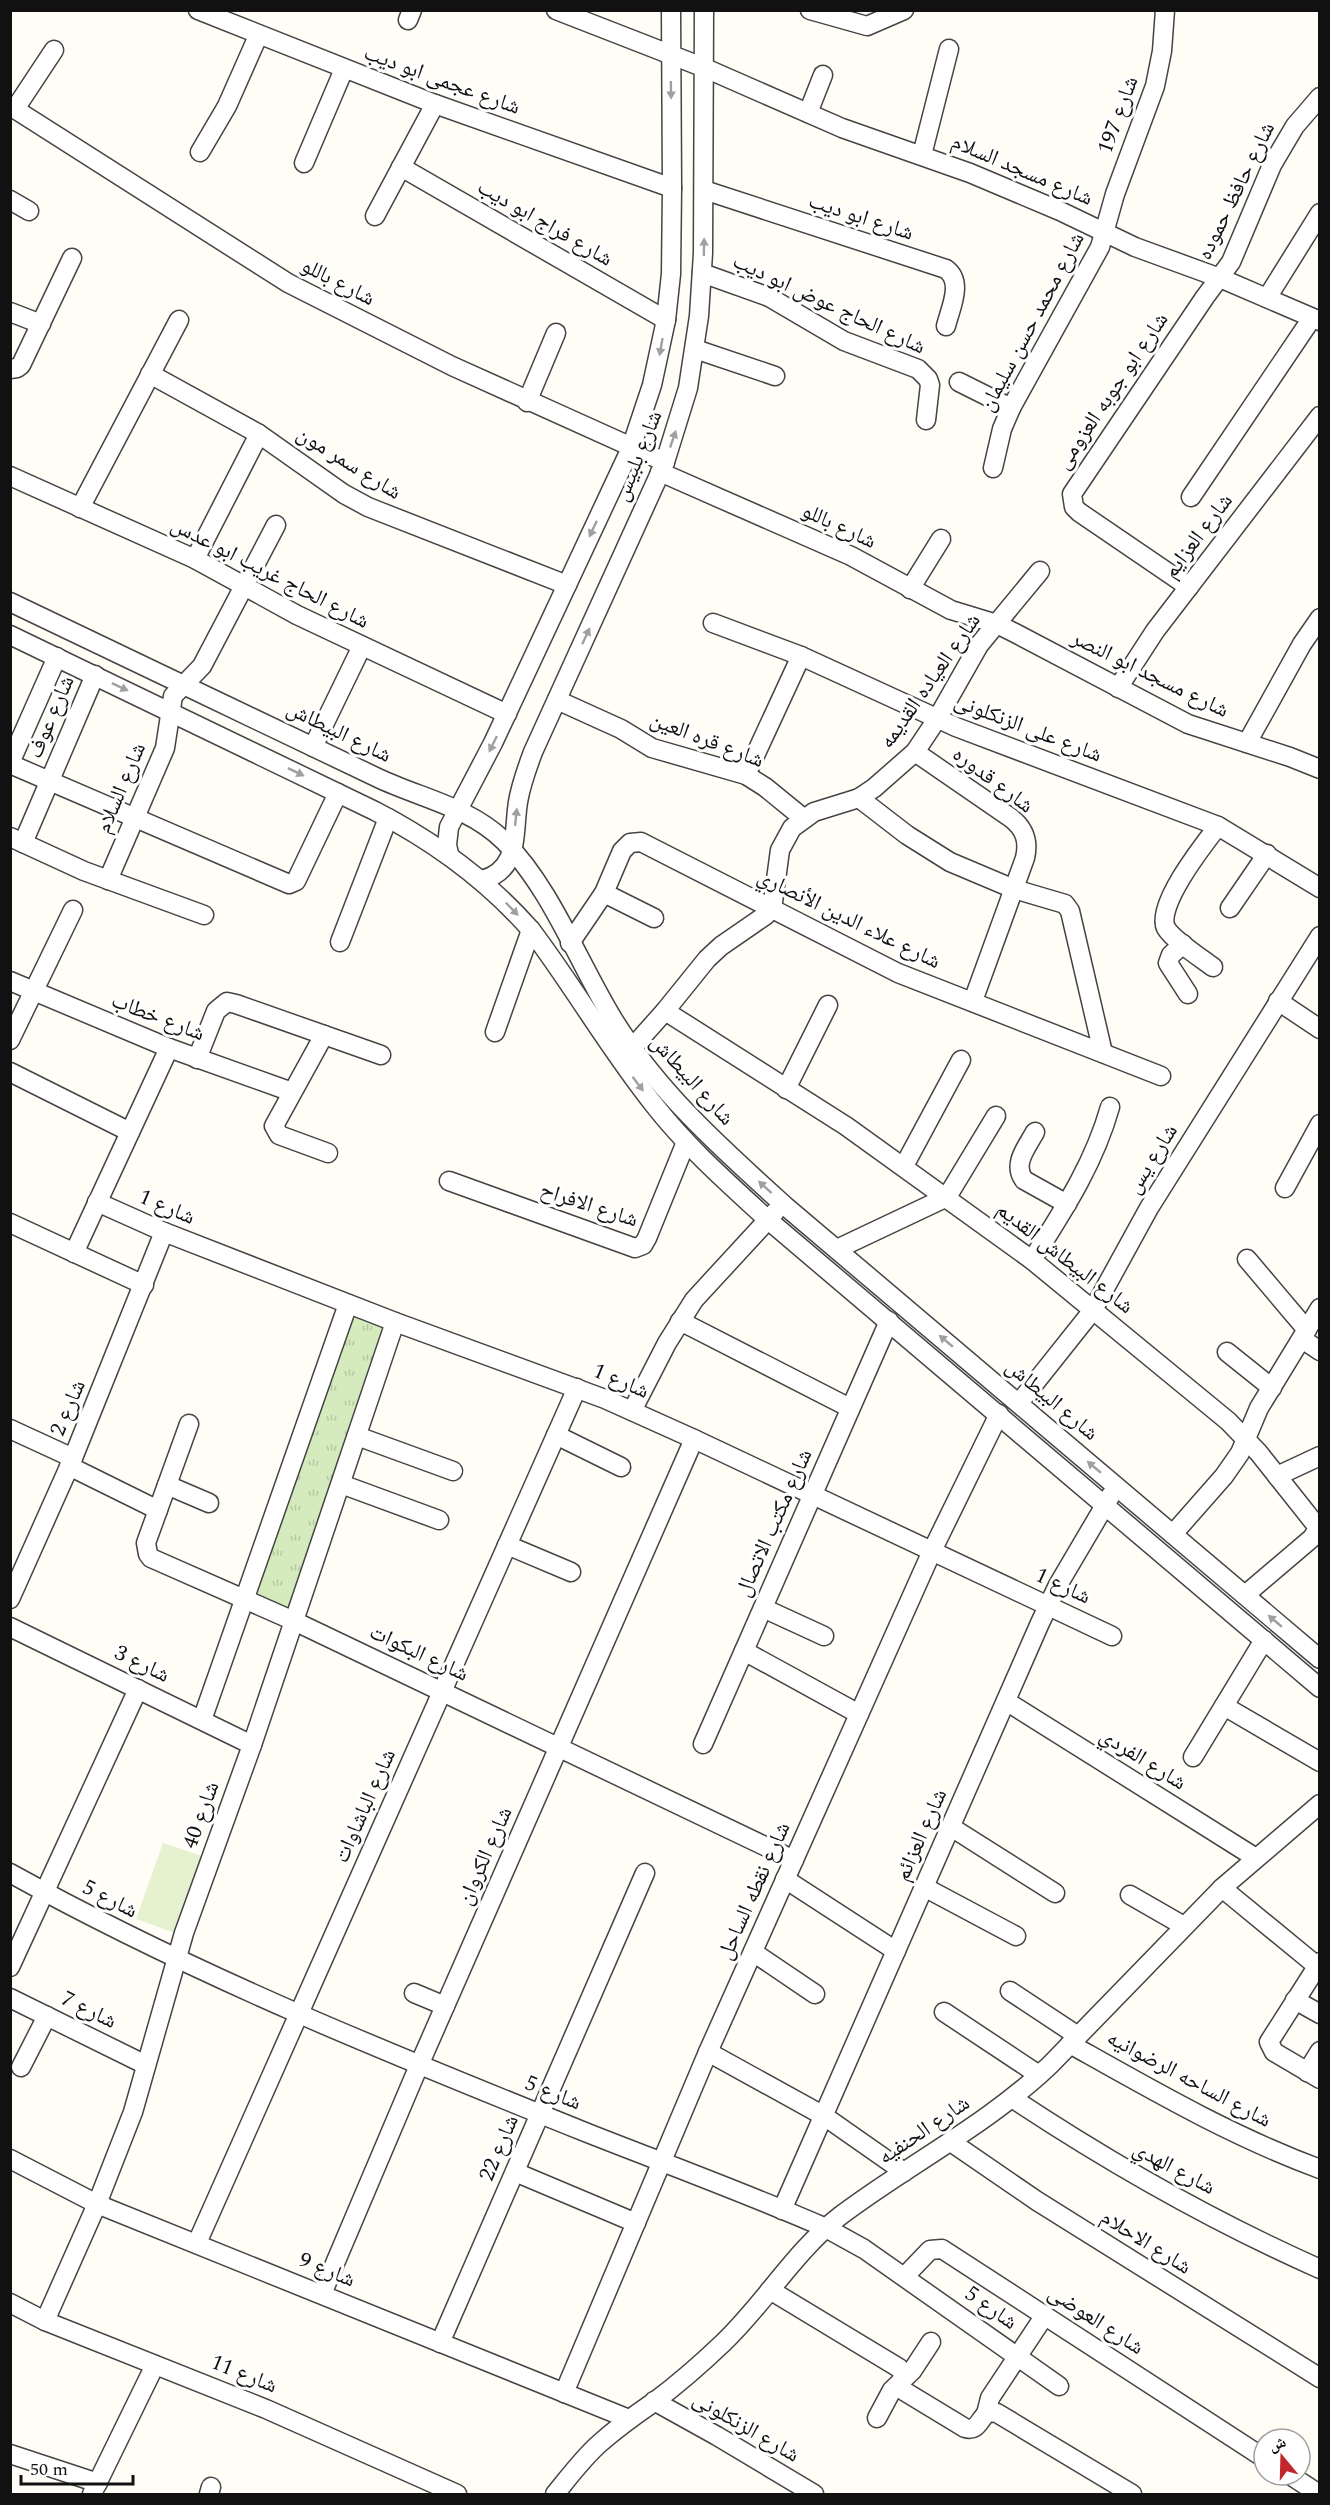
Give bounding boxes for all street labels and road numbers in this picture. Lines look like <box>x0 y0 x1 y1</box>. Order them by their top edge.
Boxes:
street label: شارع عجمى ابو ديب <box>359 36 525 124</box>
street label: شارع 197 <box>1089 72 1147 158</box>
street label: شارع حافظ حموده <box>1188 116 1284 266</box>
street label: شارع مسجد السلام <box>946 125 1098 215</box>
street label: شارع فراج ابو ديب <box>471 171 619 275</box>
street label: شارع ابو ديب <box>804 184 918 250</box>
street label: شارع محمد حسن سليمان <box>971 226 1093 418</box>
street label: شارع الحاج عوض ابو ديب <box>727 245 931 363</box>
street label: شارع باللو <box>295 249 381 315</box>
street label: شارع ابو جوبه العزومى <box>1047 306 1177 476</box>
street label: شارع بلبيس <box>605 406 671 506</box>
street label: شارع سمر مون <box>290 418 408 508</box>
street label: شارع العزايم <box>1155 486 1241 586</box>
street label: شارع باللو <box>796 494 882 558</box>
street label: شارع الحاج غريب ابو عدس <box>165 509 375 637</box>
street label: شارع العياده القديمه <box>871 606 989 756</box>
street label: شارع مسجد ابو النصر <box>1065 621 1235 727</box>
street label: شارع عوف <box>19 670 83 764</box>
street label: شارع على الزنكلونى <box>949 685 1107 771</box>
street label: شارع البيطاش <box>281 692 397 772</box>
street label: شارع قره العين <box>645 703 769 777</box>
street label: شارع السلام <box>87 737 155 839</box>
street label: شارع قدوره <box>945 738 1041 822</box>
street label: شارع علاء الدين الأنصاري <box>752 860 946 978</box>
street label: شارع خطاب <box>106 984 210 1050</box>
street label: شارع البيطاش <box>642 1027 742 1133</box>
street label: شارع يس <box>1118 1118 1186 1200</box>
street label: شارع الافراح <box>536 1174 642 1236</box>
street label: شارع 1 <box>134 1180 200 1234</box>
street label: شارع البيطاش القديم <box>989 1194 1141 1322</box>
street label: شارع البيطاش <box>998 1351 1106 1449</box>
street label: شارع 1 <box>588 1354 654 1408</box>
street label: شارع 2 <box>41 1375 95 1441</box>
street label: شارع مكتب الاتصال <box>727 1444 821 1602</box>
street label: شارع 1 <box>1030 1559 1096 1613</box>
street label: شارع البكوات <box>364 1616 474 1690</box>
street label: شارع 3 <box>109 1636 175 1692</box>
street label: شارع الفردي <box>1093 1719 1193 1799</box>
street label: شارع الباشاوات <box>325 1744 405 1868</box>
street label: شارع 40 <box>174 1777 228 1853</box>
street label: شارع العزائم <box>886 1783 956 1887</box>
street label: شارع الكروان <box>449 1801 521 1911</box>
street label: شارع نقطه الساحل <box>709 1817 799 1965</box>
street label: شارع 5 <box>77 1871 143 1927</box>
street label: شارع 7 <box>56 1982 122 2038</box>
street label: شارع الساحه الرضوانيه <box>1101 2022 1277 2136</box>
street label: شارع 5 <box>520 2067 586 2119</box>
street label: شارع الحنفيه <box>871 2087 977 2173</box>
street label: شارع 22 <box>470 2110 528 2186</box>
street label: شارع الهدي <box>1127 2132 1221 2204</box>
street label: شارع الاحلام <box>1094 2201 1198 2283</box>
street label: شارع 9 <box>294 2244 360 2296</box>
street label: شارع العوضى <box>1041 2276 1151 2364</box>
street label: شارع 5 <box>958 2278 1024 2338</box>
street label: شارع 11 <box>206 2346 282 2402</box>
street label: شارع الزنكلونى <box>686 2383 806 2471</box>

